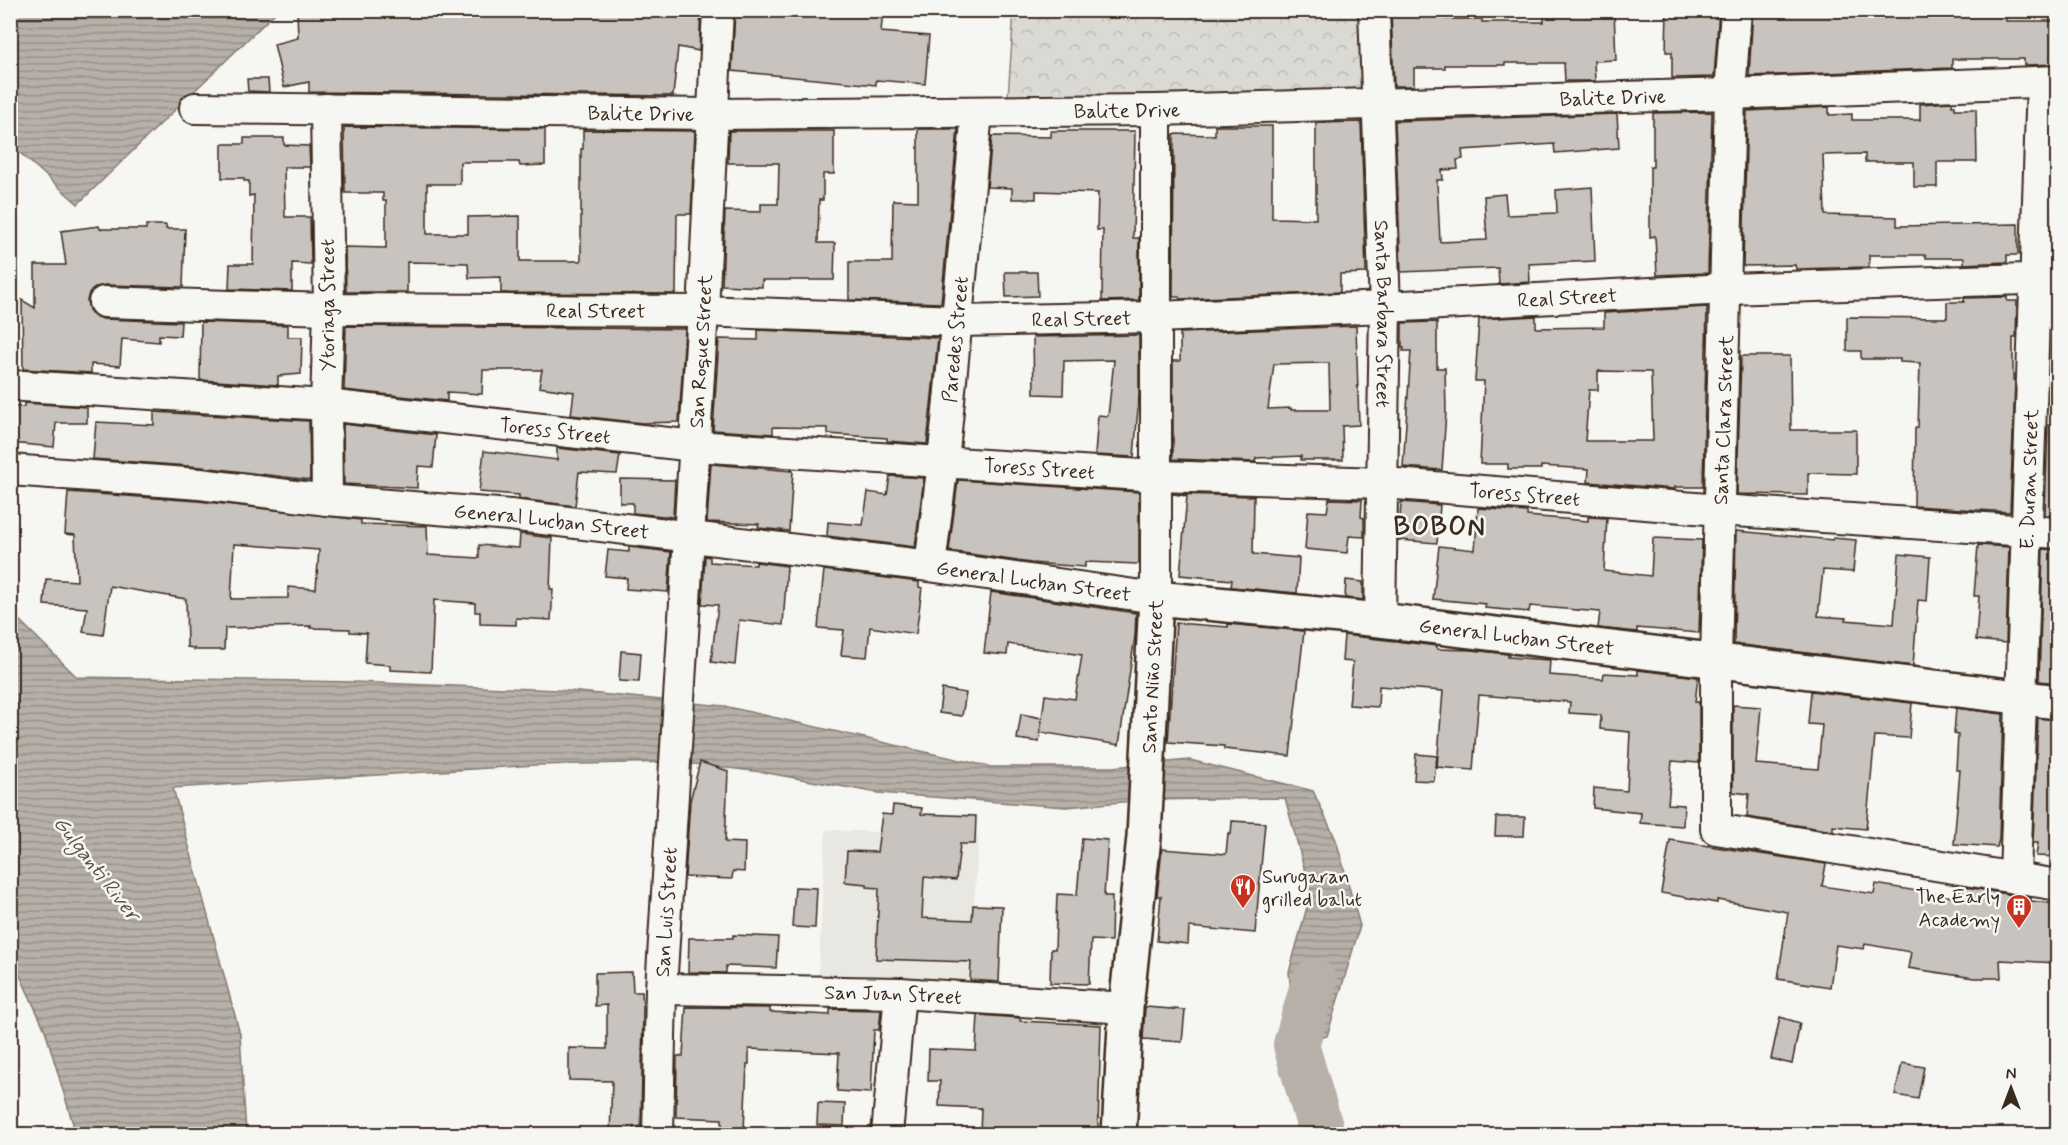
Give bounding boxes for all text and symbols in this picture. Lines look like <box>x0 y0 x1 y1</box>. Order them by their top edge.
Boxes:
street label: Balite Drive <box>1559 84 1666 114</box>
street label: Balite Drive <box>1074 97 1181 126</box>
street label: Balite Drive <box>588 101 694 129</box>
street label: Santa Barbara Street <box>1367 220 1397 408</box>
street label: Ytoriaga Street <box>315 239 342 371</box>
street label: San Roque Street <box>684 274 720 429</box>
street label: Paredes Street <box>937 275 976 404</box>
street label: Real Street <box>1517 283 1618 315</box>
street label: Real Street <box>546 298 646 326</box>
street label: Real Street <box>1031 306 1132 335</box>
street label: Santa Clara Street <box>1708 334 1741 505</box>
street label: E. Duran Street <box>2014 408 2046 550</box>
street label: Toress Street <box>498 412 612 452</box>
street label: Toress Street <box>983 453 1096 487</box>
street label: Toress Street <box>1468 478 1581 514</box>
street label: General Lucban Street <box>453 498 650 547</box>
district label: BOBON <box>1394 511 1486 545</box>
street label: General Lucban Street <box>934 555 1133 609</box>
street label: Santo Niño Street <box>1136 599 1171 754</box>
street label: General Lucban Street <box>1417 613 1615 663</box>
water label: Gulganti River <box>45 810 148 931</box>
street label: San Luis Street <box>650 846 685 978</box>
place label: Surugaran grilled balut <box>1262 864 1362 914</box>
restaurant icon: Surugaran grilled balut <box>1228 872 1258 910</box>
place label: The Early Academy <box>1916 884 2000 934</box>
building icon: The Early Academy <box>2004 892 2034 930</box>
street label: San Juan Street <box>824 980 962 1012</box>
north arrow <box>1981 1058 2041 1118</box>
text: N <box>2006 1064 2016 1085</box>

